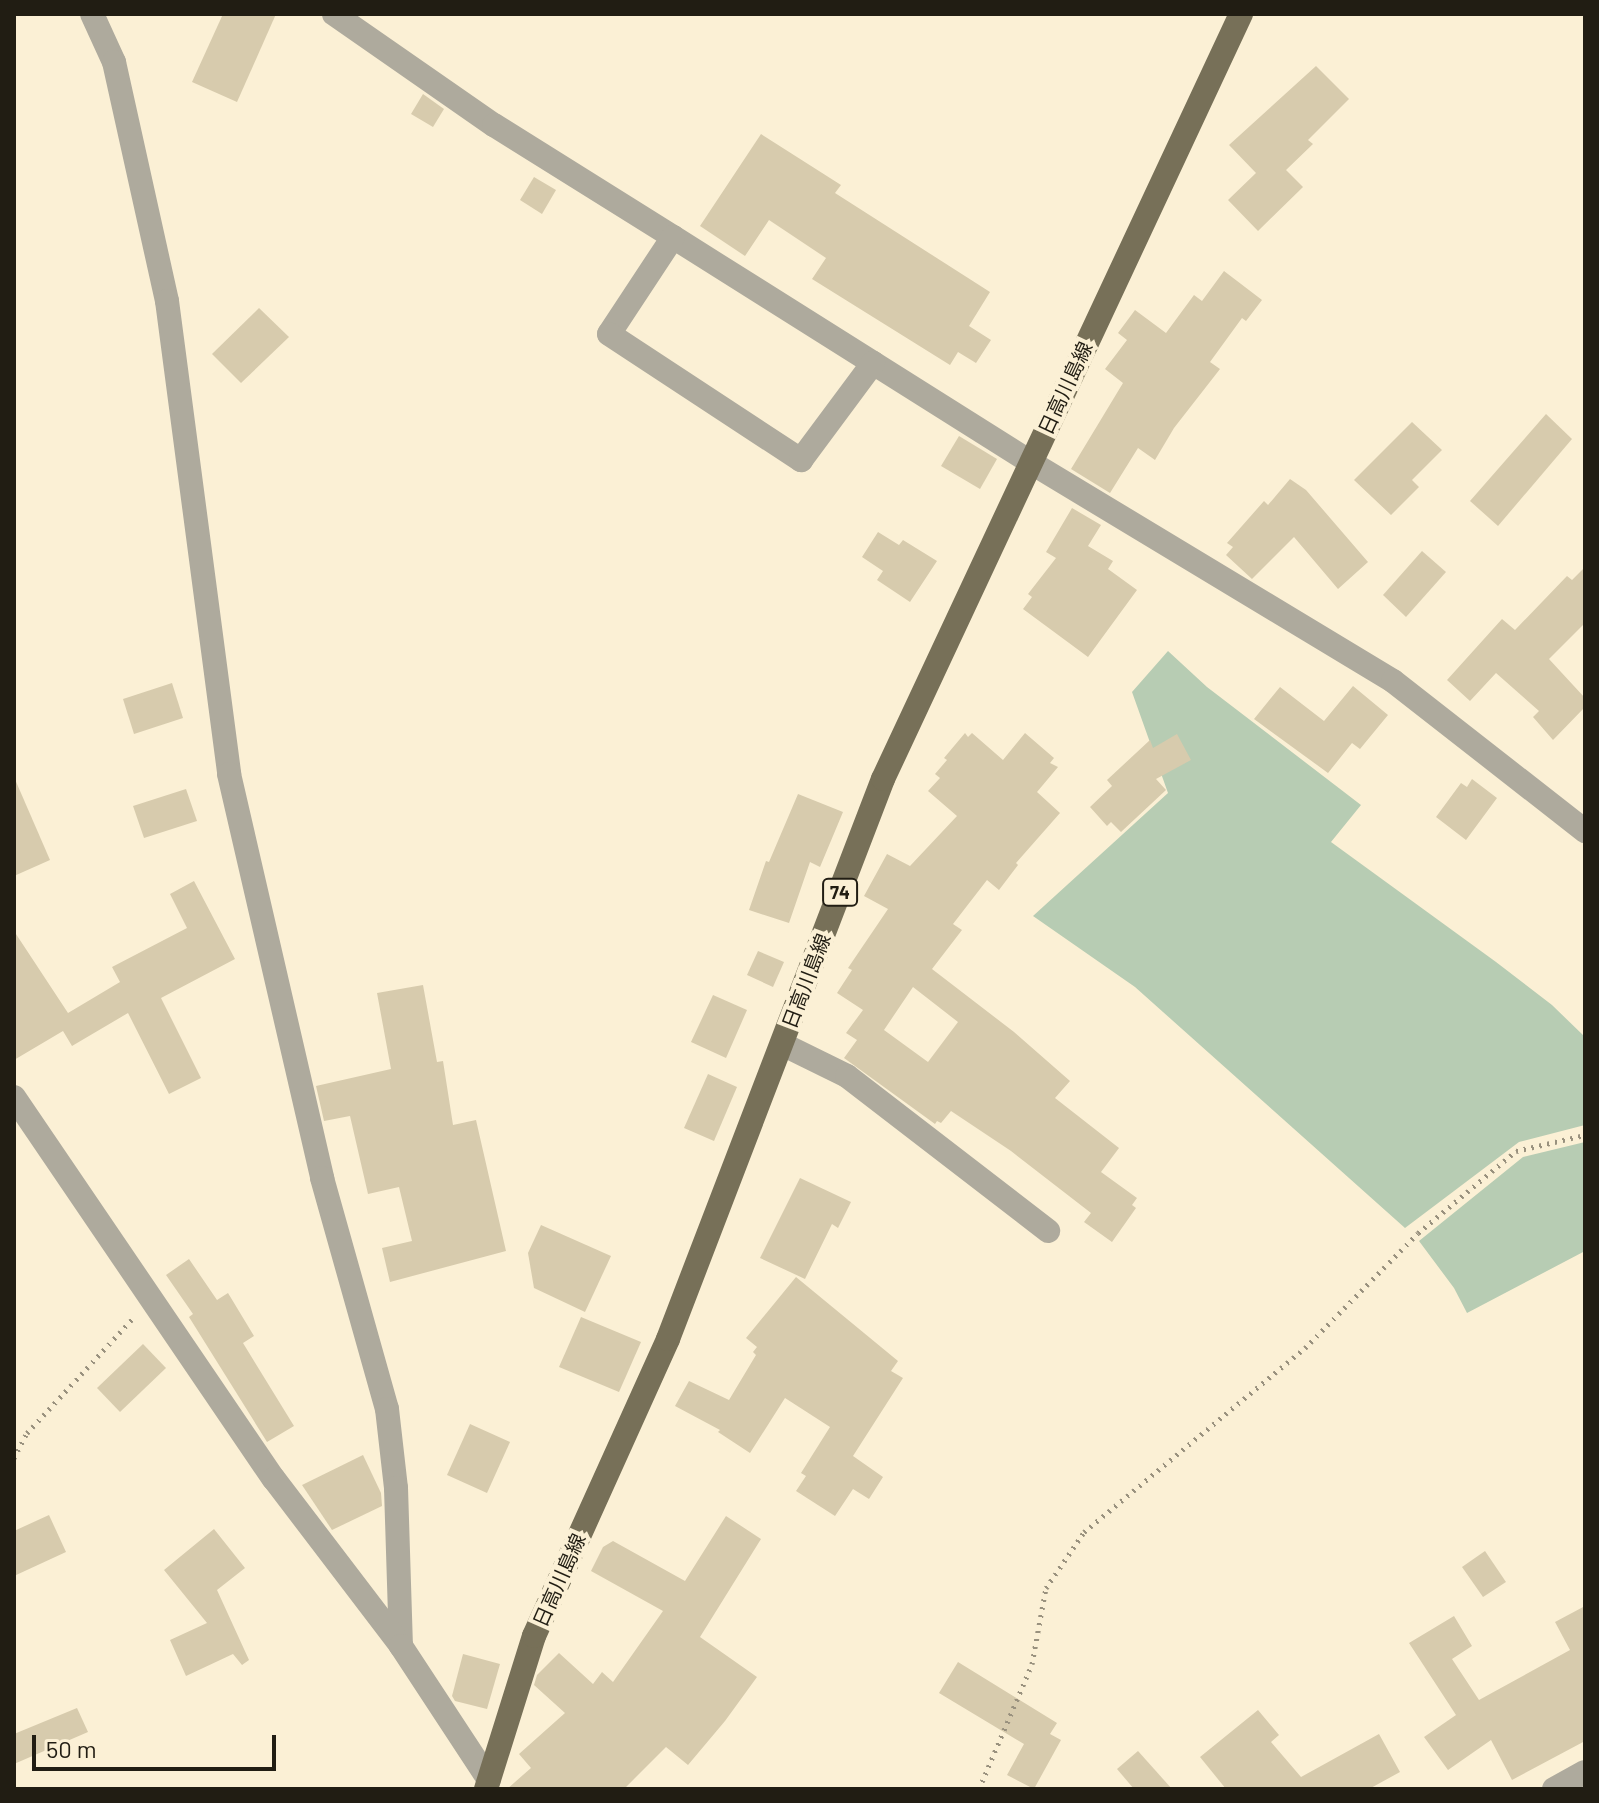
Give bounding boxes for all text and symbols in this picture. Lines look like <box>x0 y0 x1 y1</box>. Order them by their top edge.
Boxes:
street label: 日高川島線 <box>1033 338 1097 438</box>
road number: 74 <box>822 878 858 906</box>
street label: 日高川島線 <box>777 930 835 1032</box>
street label: 日高川島線 <box>528 1529 590 1631</box>
scale bar <box>36 1719 280 1769</box>
text: 50 m <box>46 1734 97 1763</box>

